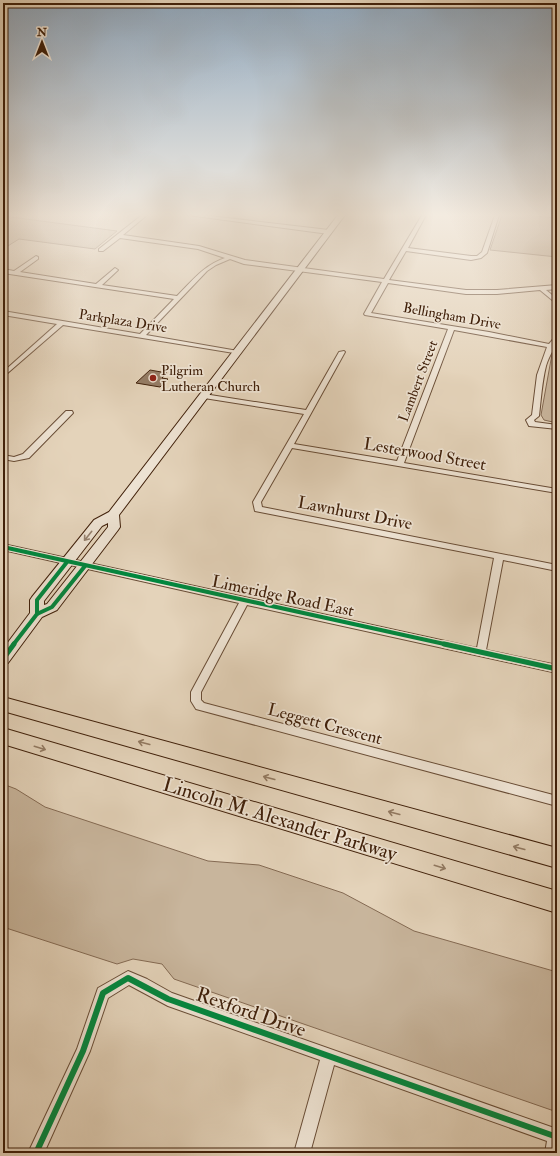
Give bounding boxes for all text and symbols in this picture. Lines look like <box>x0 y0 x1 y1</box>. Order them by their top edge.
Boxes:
north arrow <box>22 22 62 62</box>
text: N <box>36 26 48 39</box>
street label: Bellingham Drive <box>402 299 502 333</box>
street label: Parkplaza Drive <box>77 306 169 337</box>
street label: Lambert Street <box>395 337 441 424</box>
place label: Pilgrim Lutheran Church <box>161 362 261 395</box>
marker: Pilgrim Lutheran Church <box>148 373 158 383</box>
street label: Lesterwood Street <box>362 433 488 475</box>
street label: Lawnhurst Drive <box>296 492 414 534</box>
one-way arrow <box>83 530 92 541</box>
street label: Limeridge Road East <box>210 571 357 621</box>
street label: Leggett Crescent <box>266 699 385 749</box>
one-way arrow <box>137 739 150 747</box>
one-way arrow <box>34 745 47 752</box>
street label: Lincoln M. Alexander Parkway <box>160 771 401 867</box>
one-way arrow <box>263 774 276 781</box>
one-way arrow <box>388 809 401 816</box>
one-way arrow <box>513 843 526 851</box>
one-way arrow <box>433 864 446 871</box>
street label: Rexford Drive <box>193 982 309 1042</box>

